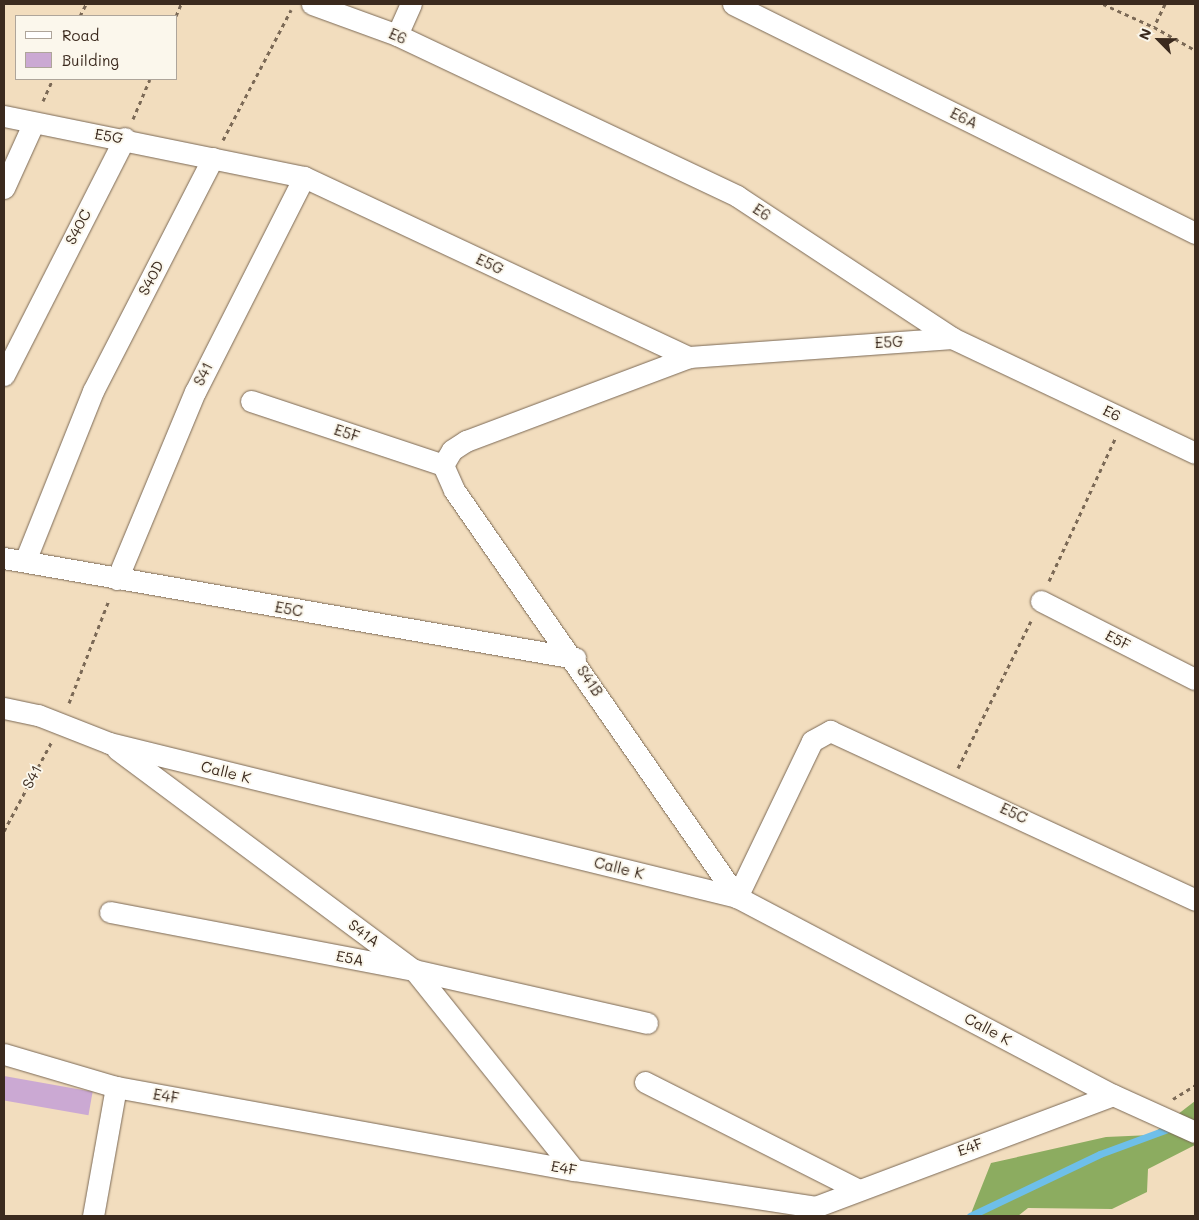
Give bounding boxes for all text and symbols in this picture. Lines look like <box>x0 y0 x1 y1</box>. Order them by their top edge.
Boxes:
legend <box>15 15 178 80</box>
north arrow <box>1134 15 1184 65</box>
street label: E6 <box>386 24 410 48</box>
text: Road <box>62 25 99 45</box>
text: N <box>1134 25 1156 43</box>
text: Building <box>62 50 119 70</box>
street label: E6A <box>947 104 981 132</box>
street label: E5G <box>94 125 124 147</box>
street label: E6 <box>750 200 774 224</box>
street label: S40C <box>61 206 95 248</box>
street label: E5G <box>473 250 507 278</box>
street label: S40D <box>134 258 168 298</box>
street label: E5G <box>874 332 904 352</box>
street label: S41 <box>190 359 216 389</box>
street label: E6 <box>1100 401 1124 425</box>
street label: E5F <box>332 420 362 446</box>
street label: E5C <box>274 598 304 620</box>
street label: E5F <box>1102 626 1134 654</box>
street label: S41B <box>573 662 607 700</box>
street label: Calle K <box>199 757 253 787</box>
street label: S41 <box>18 762 46 792</box>
street label: E5C <box>997 799 1031 827</box>
street label: Calle K <box>592 853 646 883</box>
street label: S41A <box>345 915 383 951</box>
street label: E5A <box>335 947 365 969</box>
street label: Calle K <box>961 1009 1015 1049</box>
street label: E4F <box>152 1085 180 1107</box>
street label: E4F <box>955 1134 985 1160</box>
street label: E4F <box>550 1157 578 1179</box>

